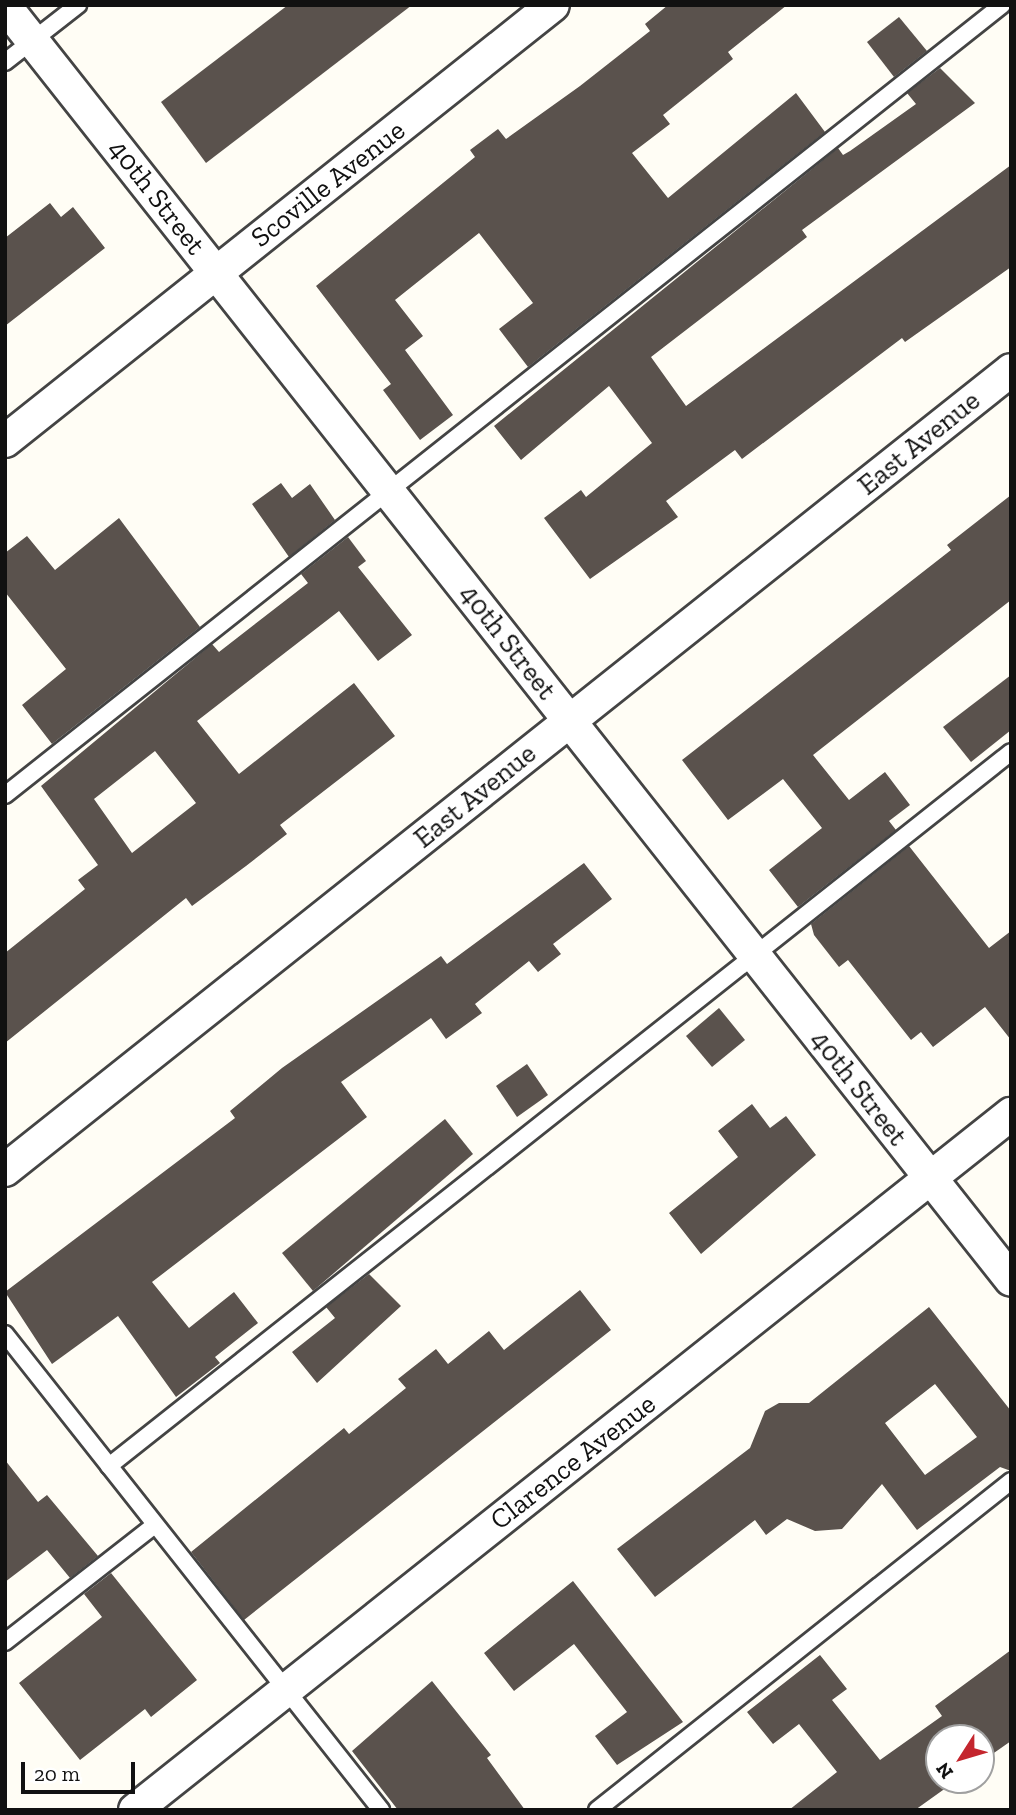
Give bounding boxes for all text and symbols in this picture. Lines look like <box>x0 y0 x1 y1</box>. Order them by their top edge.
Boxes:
street label: Scoville Avenue <box>244 113 412 255</box>
street label: 40th Street <box>101 133 213 261</box>
street label: East Avenue <box>851 383 987 503</box>
street label: 40th Street <box>452 578 564 706</box>
street label: East Avenue <box>407 736 543 856</box>
street label: 40th Street <box>803 1024 915 1152</box>
street label: Clarence Avenue <box>483 1387 663 1537</box>
north arrow <box>925 1724 995 1794</box>
scale bar <box>24 1748 138 1792</box>
text: N <box>931 1758 958 1783</box>
text: 20 m <box>34 1761 80 1786</box>

